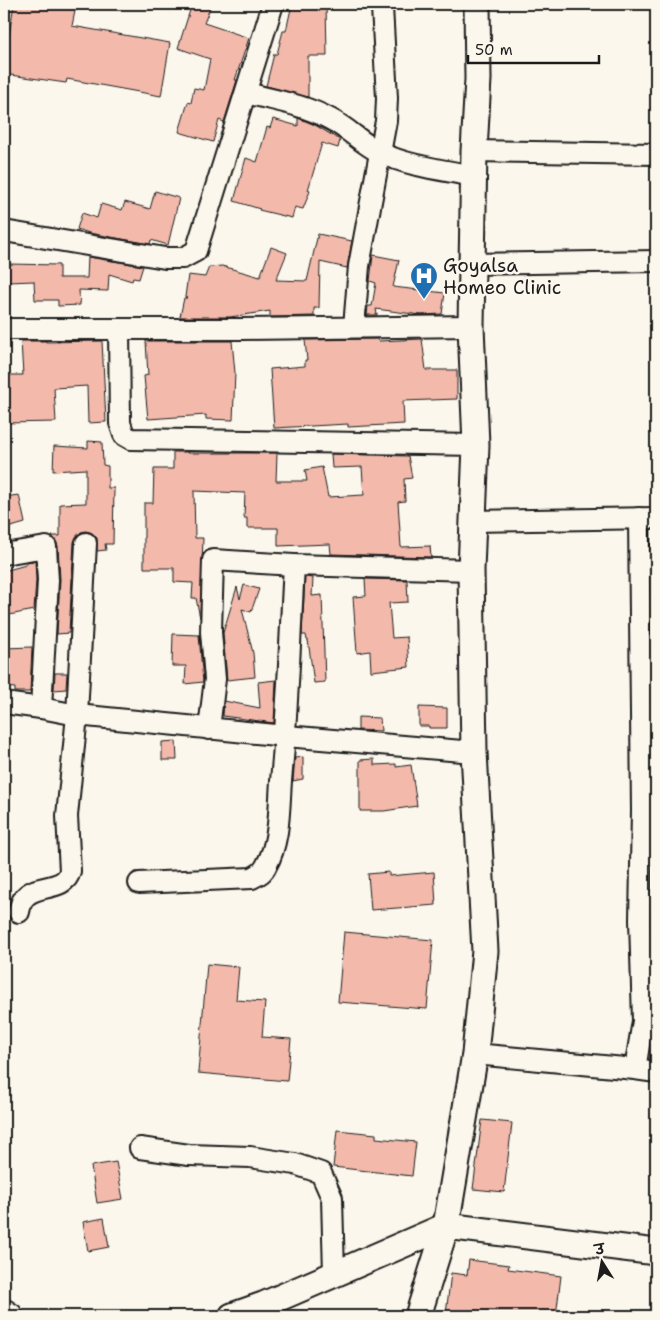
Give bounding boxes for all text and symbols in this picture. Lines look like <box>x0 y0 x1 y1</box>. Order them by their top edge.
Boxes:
scale bar <box>468 32 599 64</box>
text: 50 m <box>475 40 513 60</box>
place label: Goyalsa Homeo Clinic <box>443 253 561 300</box>
hospital icon: Goyalsa Homeo Clinic <box>409 261 439 300</box>
north arrow <box>578 1238 628 1288</box>
text: उ <box>591 1239 607 1259</box>

